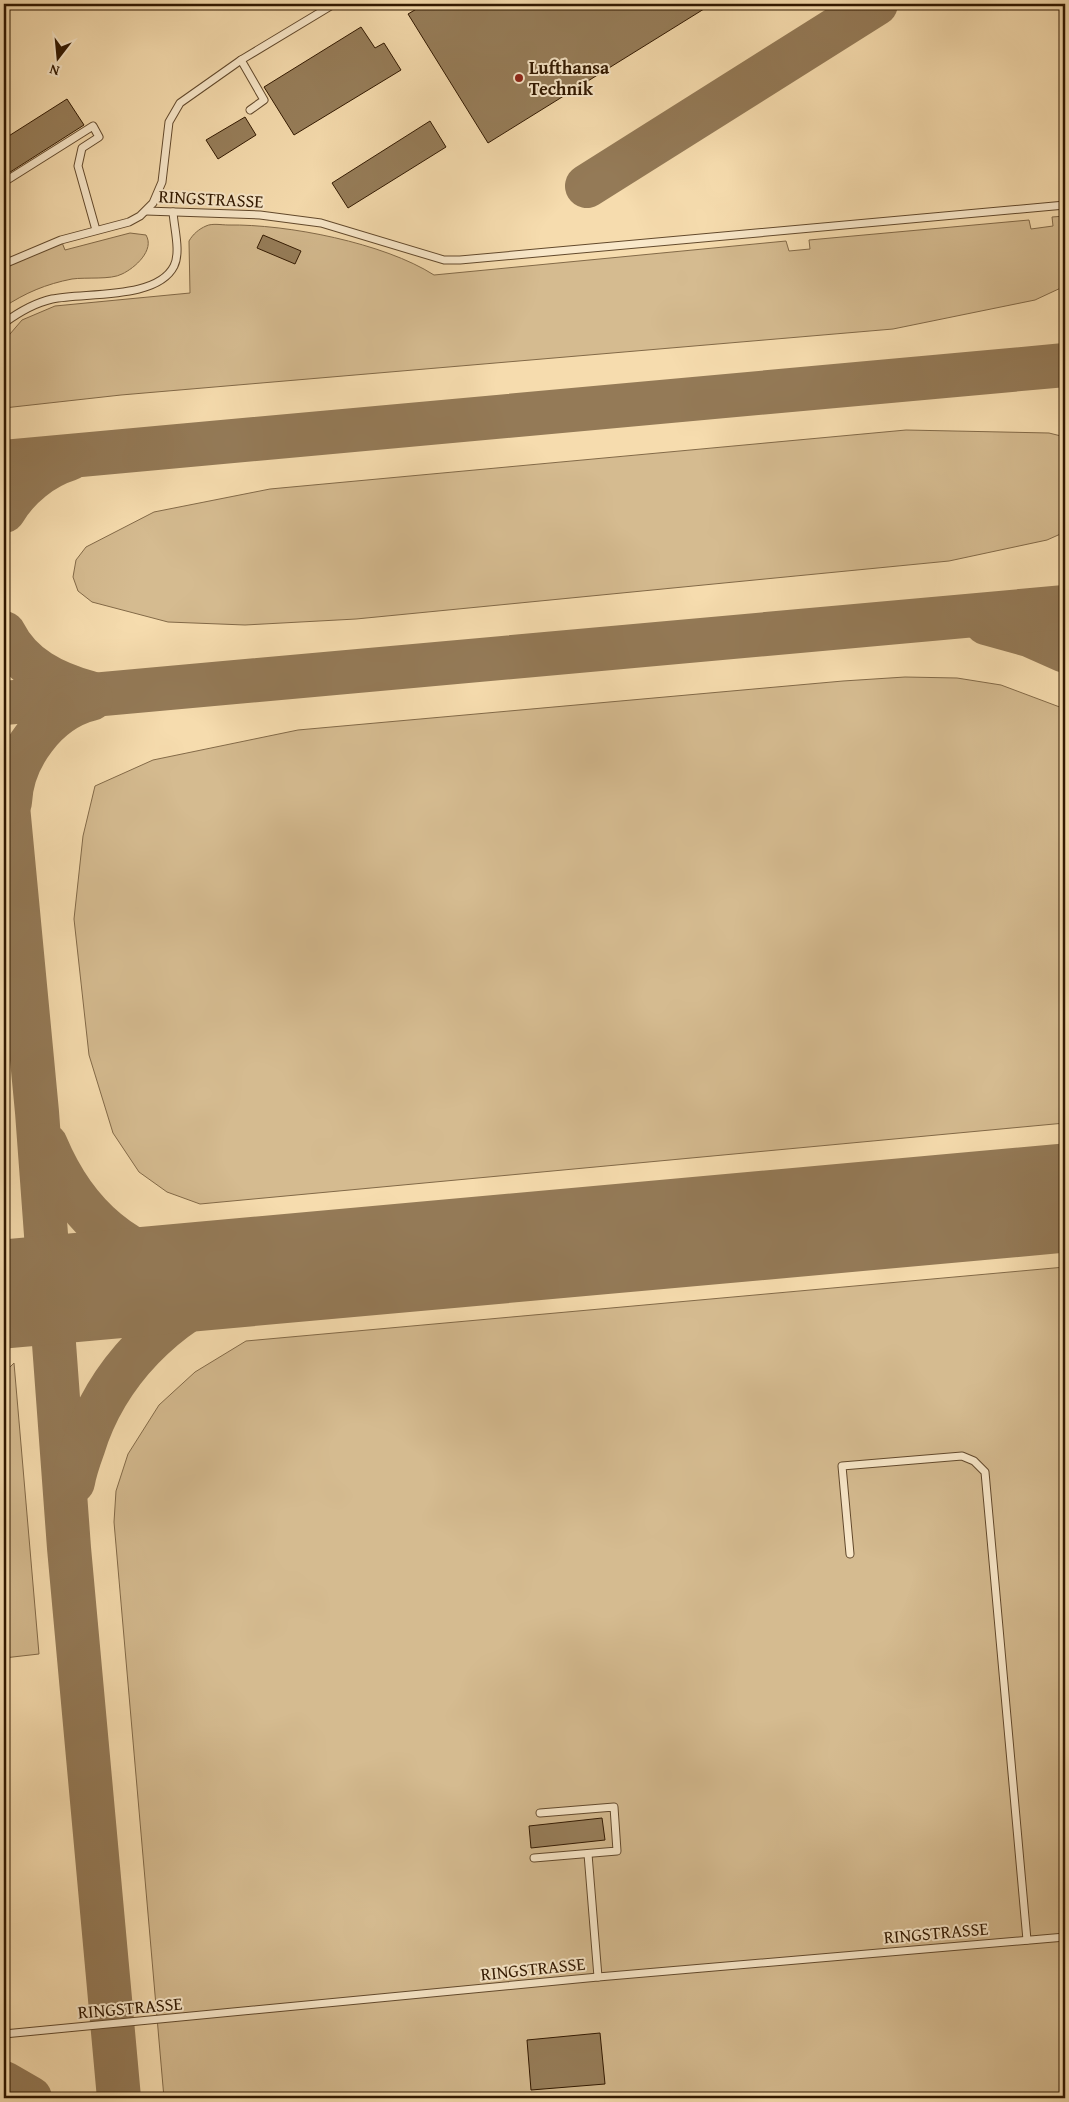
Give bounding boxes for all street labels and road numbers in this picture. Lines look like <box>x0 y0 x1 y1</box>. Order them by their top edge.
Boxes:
street label: RINGSTRASSE <box>158 182 264 215</box>
street label: RINGSTRASSE <box>882 1914 989 1951</box>
street label: RINGSTRASSE <box>479 1950 587 1987</box>
street label: RINGSTRASSE <box>76 1989 183 2026</box>

